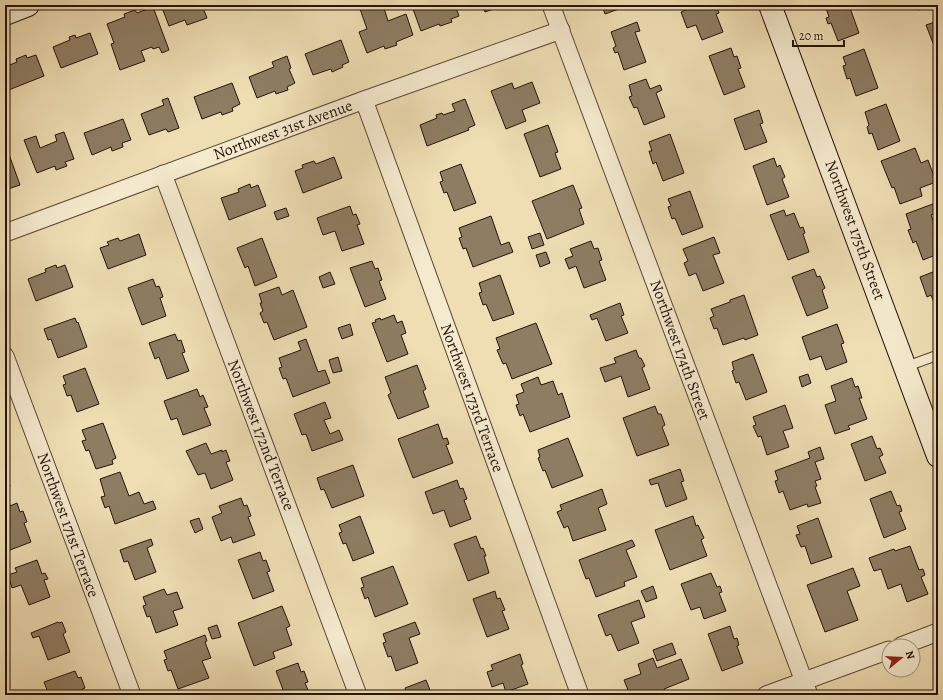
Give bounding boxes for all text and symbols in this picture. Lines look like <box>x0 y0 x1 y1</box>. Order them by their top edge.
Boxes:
scale bar <box>793 22 844 48</box>
text: 20 m <box>799 28 823 44</box>
street label: Northwest 31st Avenue <box>210 95 356 165</box>
street label: Northwest 175th Street <box>819 157 891 303</box>
street label: Northwest 174th Street <box>644 277 716 423</box>
street label: Northwest 173rd Terrace <box>435 321 509 475</box>
street label: Northwest 172nd Terrace <box>222 356 300 514</box>
street label: Northwest 171st Terrace <box>32 450 104 600</box>
north arrow <box>881 638 921 678</box>
text: N <box>902 649 918 661</box>

